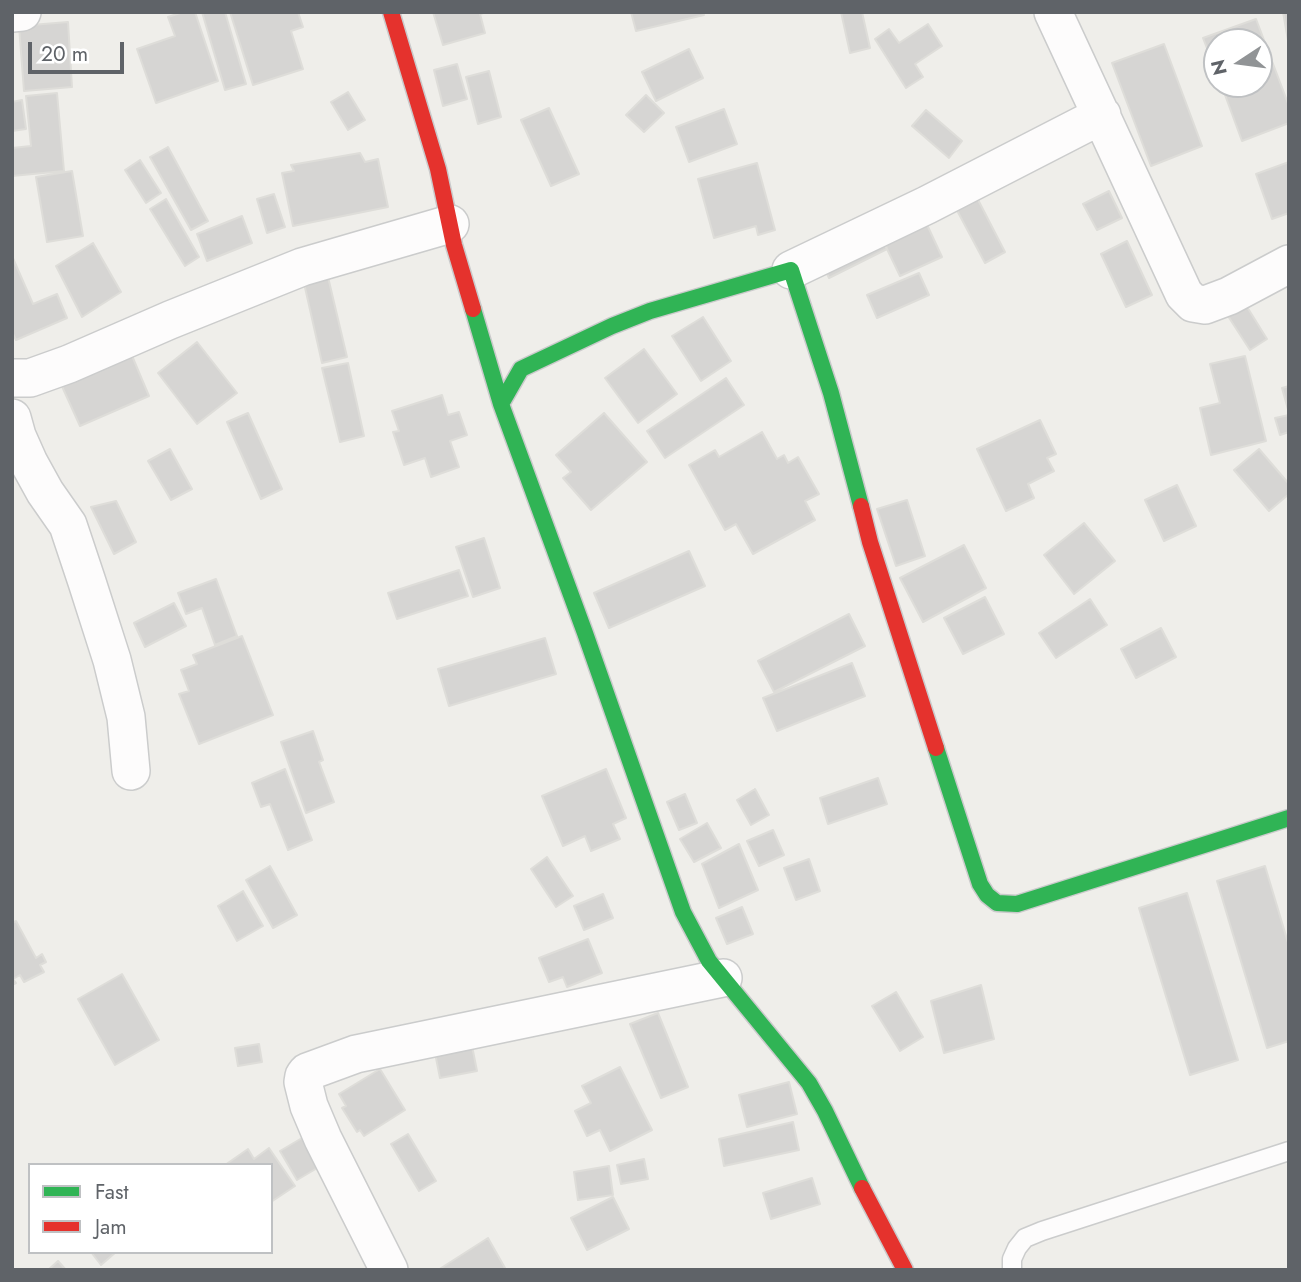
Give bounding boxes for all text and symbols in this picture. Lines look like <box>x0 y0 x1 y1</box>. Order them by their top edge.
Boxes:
scale bar <box>32 28 128 72</box>
north arrow <box>1203 28 1273 98</box>
text: 20 m <box>41 39 88 69</box>
text: N <box>1204 57 1234 78</box>
legend <box>28 1163 273 1254</box>
text: Fast <box>95 1177 128 1207</box>
text: Jam <box>95 1212 127 1242</box>

